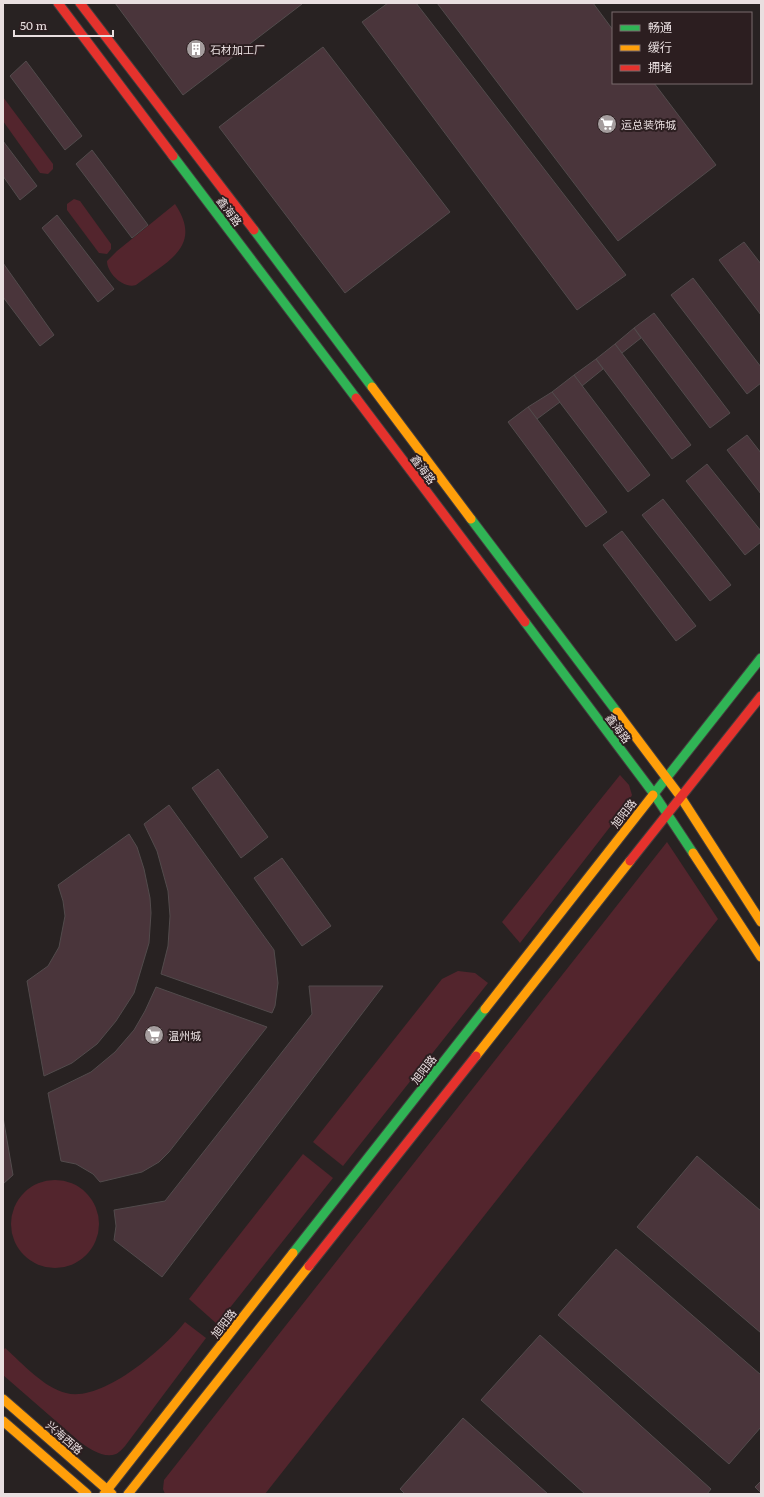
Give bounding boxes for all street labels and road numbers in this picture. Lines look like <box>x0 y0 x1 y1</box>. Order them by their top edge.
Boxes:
street label: 鑫海路 <box>214 193 246 229</box>
street label: 鑫海路 <box>408 451 440 487</box>
street label: 鑫海路 <box>603 710 635 746</box>
street label: 旭阳路 <box>607 795 639 831</box>
street label: 旭阳路 <box>407 1051 439 1087</box>
street label: 旭阳路 <box>207 1305 239 1341</box>
street label: 兴海西路 <box>43 1417 87 1457</box>

